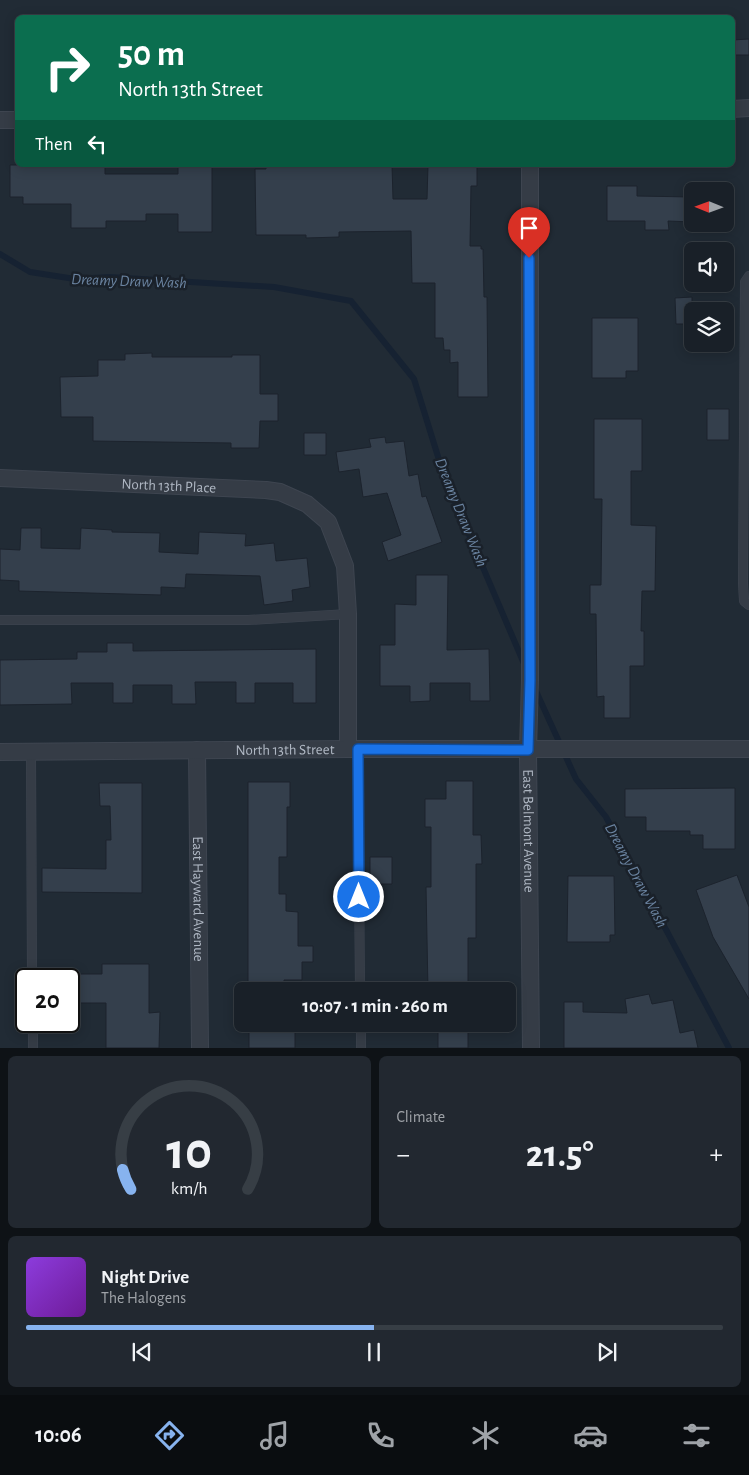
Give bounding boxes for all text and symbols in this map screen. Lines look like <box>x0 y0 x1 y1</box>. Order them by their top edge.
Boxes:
icon: right <box>35 35 100 100</box>
text: 50 m <box>118 37 185 72</box>
text: North 13th Street <box>118 78 263 100</box>
icon: left <box>83 130 111 158</box>
text: Then <box>35 135 73 154</box>
north arrow <box>684 182 734 232</box>
map controls <box>684 182 734 352</box>
pin <box>508 207 550 258</box>
icon: arrive <box>515 214 543 242</box>
button: sound <box>684 242 734 292</box>
water label: Dreamy Draw Wash <box>71 271 187 291</box>
button: layers <box>684 302 734 352</box>
water label: Dreamy Draw Wash <box>432 456 490 569</box>
street label: North 13th Place <box>121 476 217 496</box>
street label: North 13th Street <box>235 742 335 758</box>
street label: East Belmont Avenue <box>520 769 536 893</box>
water label: Dreamy Draw Wash <box>602 821 670 930</box>
street label: East Hayward Avenue <box>190 836 206 962</box>
position arrow <box>332 870 384 922</box>
speed limit sign: 20 <box>15 968 80 1033</box>
text: 10:07 · 1 min · 260 m <box>302 997 448 1016</box>
text: Climate <box>397 1109 445 1125</box>
text: 10 <box>166 1126 212 1178</box>
text: 21.5° <box>526 1136 594 1174</box>
text: − <box>397 1141 410 1169</box>
text: + <box>710 1141 723 1169</box>
text: km/h <box>171 1180 208 1198</box>
text: Night Drive <box>101 1268 189 1287</box>
text: The Halogens <box>101 1290 186 1306</box>
icon: previous <box>128 1338 156 1366</box>
icon: pause <box>360 1338 388 1366</box>
icon: next <box>593 1338 621 1366</box>
icon: directions <box>152 1418 187 1453</box>
icon: music <box>257 1418 292 1453</box>
icon: phone <box>363 1418 398 1453</box>
icon: climate <box>468 1418 503 1453</box>
icon: car <box>573 1418 608 1453</box>
icon: filters <box>679 1418 714 1453</box>
text: 10:06 <box>35 1424 82 1446</box>

